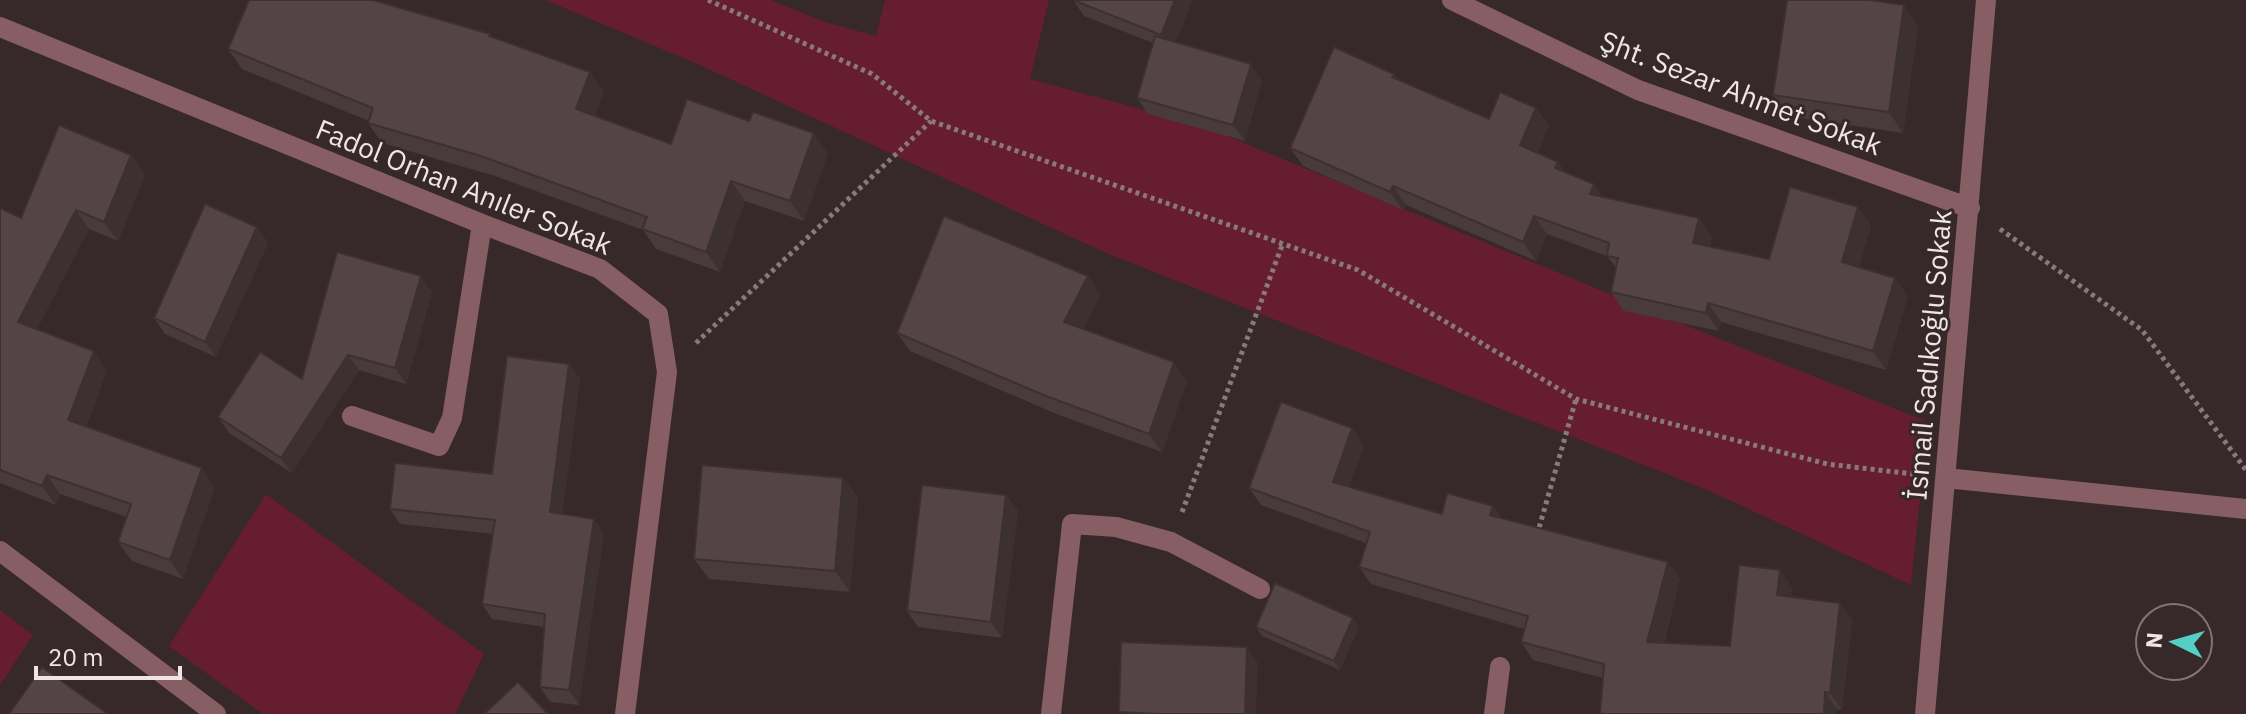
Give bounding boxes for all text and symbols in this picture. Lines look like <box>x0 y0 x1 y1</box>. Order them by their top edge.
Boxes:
street label: Şht. Sezar Ahmet Sokak <box>1595 22 1888 163</box>
street label: Fadol Orhan Anıler Sokak <box>311 110 618 263</box>
street label: İsmail Sadıkoğlu Sokak <box>1897 208 1960 502</box>
north arrow <box>2134 602 2214 682</box>
scale bar <box>36 630 180 680</box>
text: N <box>2138 631 2169 649</box>
text: 20 m <box>48 641 103 673</box>

